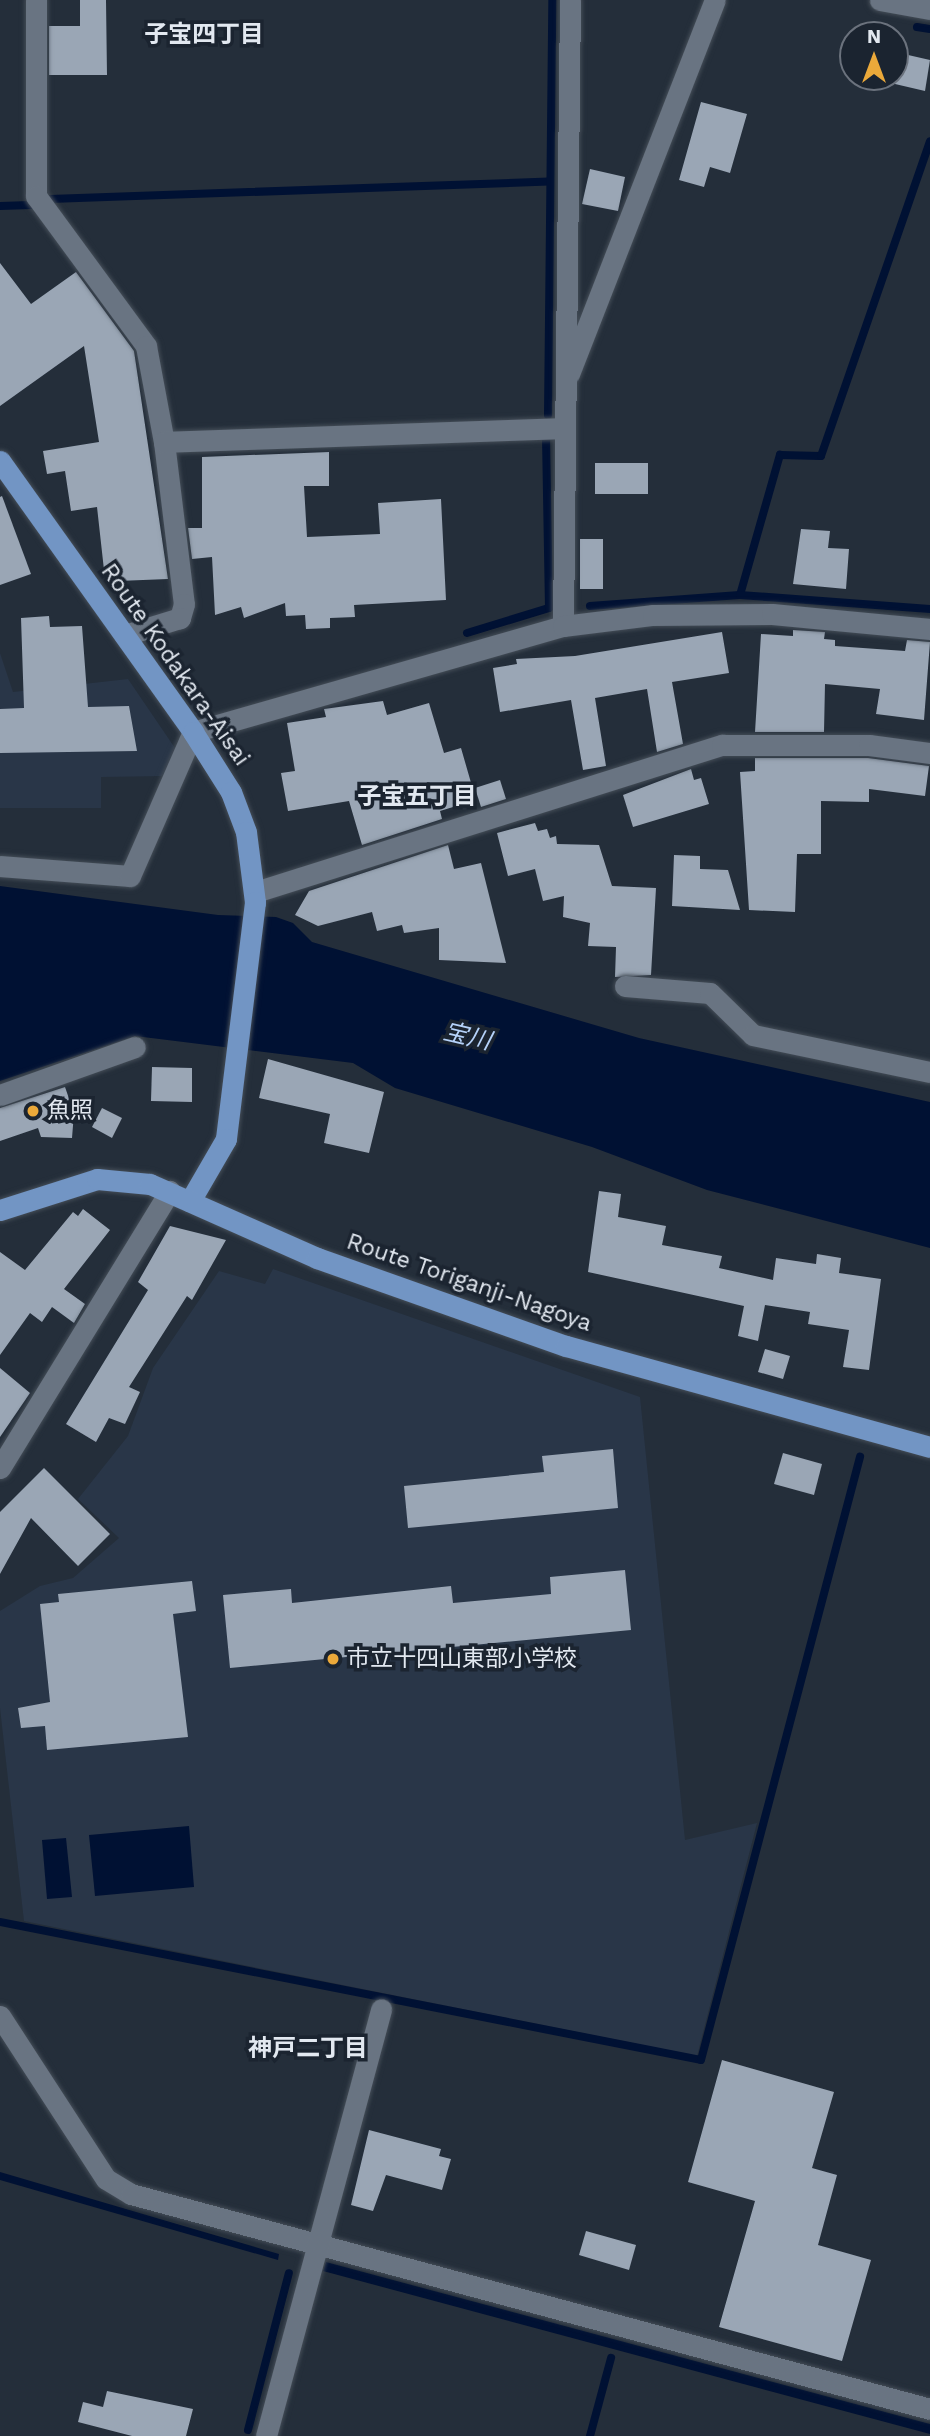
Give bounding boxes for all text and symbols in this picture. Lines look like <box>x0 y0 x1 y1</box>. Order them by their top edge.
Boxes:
district label: 子宝四丁目 <box>144 21 264 49</box>
north arrow <box>839 21 909 91</box>
text: N <box>867 25 881 48</box>
street label: Route Kodakara-Aisai <box>95 559 255 771</box>
district label: 子宝五丁目 <box>357 783 477 811</box>
water label: 宝川 <box>440 1018 494 1056</box>
place label: 魚照 <box>47 1097 93 1125</box>
marker: 魚照 <box>25 1103 41 1119</box>
street label: Route Toriganji-Nagoya <box>343 1228 595 1338</box>
place label: 市立十四山東部小学校 <box>347 1645 577 1673</box>
marker: 市立十四山東部小学校 <box>325 1651 341 1667</box>
district label: 神戸二丁目 <box>248 2035 368 2063</box>

